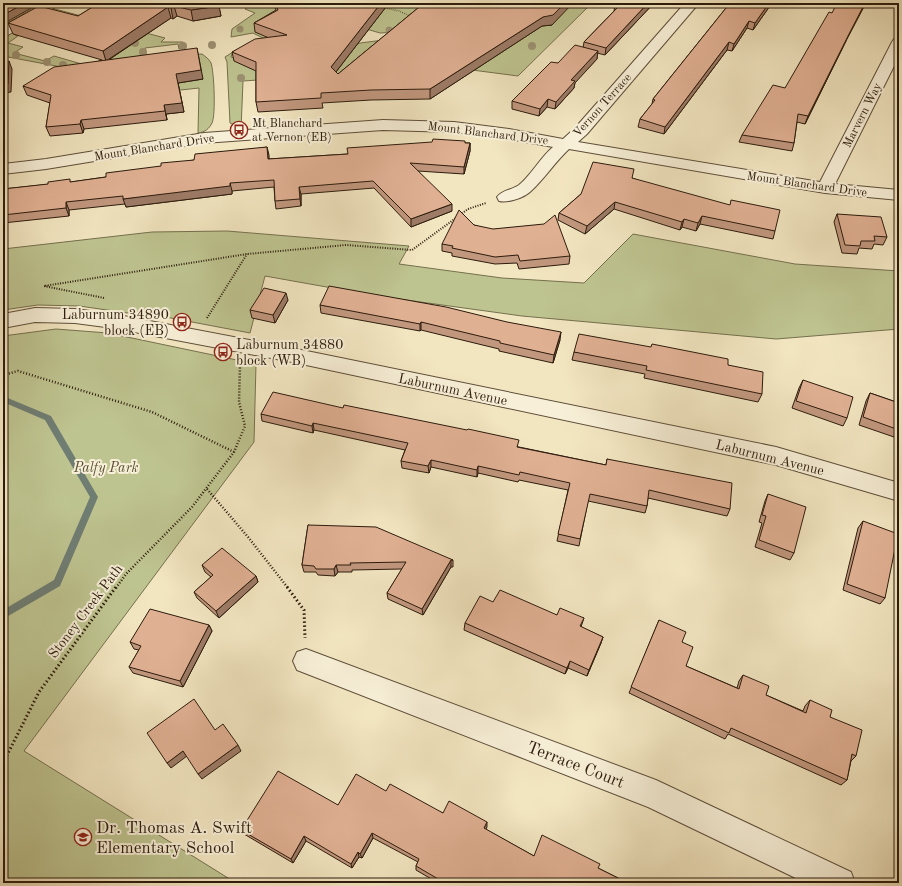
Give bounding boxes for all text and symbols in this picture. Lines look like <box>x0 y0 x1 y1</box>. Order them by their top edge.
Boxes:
street label: Vernon Terrace <box>571 71 634 140</box>
street label: Marvern Way <box>841 81 885 150</box>
place label: Mt Blanchard at Vernon (EB) <box>252 118 332 144</box>
bus stop icon: Mt Blanchard at Vernon (EB) <box>229 120 249 140</box>
street label: Mount Blanchard Drive <box>427 121 549 147</box>
street label: Mount Blanchard Drive <box>93 132 216 163</box>
street label: Mount Blanchard Drive <box>746 171 868 199</box>
place label: Laburnum 34890 block (EB) <box>62 308 169 338</box>
bus stop icon: Laburnum 34890 block (EB) <box>172 312 192 332</box>
place label: Laburnum 34880 block (WB) <box>236 338 343 368</box>
bus stop icon: Laburnum 34880 block (WB) <box>213 342 233 362</box>
street label: Laburnum Avenue <box>397 372 509 408</box>
street label: Laburnum Avenue <box>714 438 825 478</box>
park label: Palfy Park <box>73 461 138 476</box>
street label: Stoney Creek Path <box>46 562 126 661</box>
street label: Terrace Court <box>524 739 627 792</box>
place label: Dr. Thomas A. Swift Elementary School <box>96 820 252 857</box>
school or university icon: Dr. Thomas A. Swift Elementary School <box>73 827 93 847</box>

